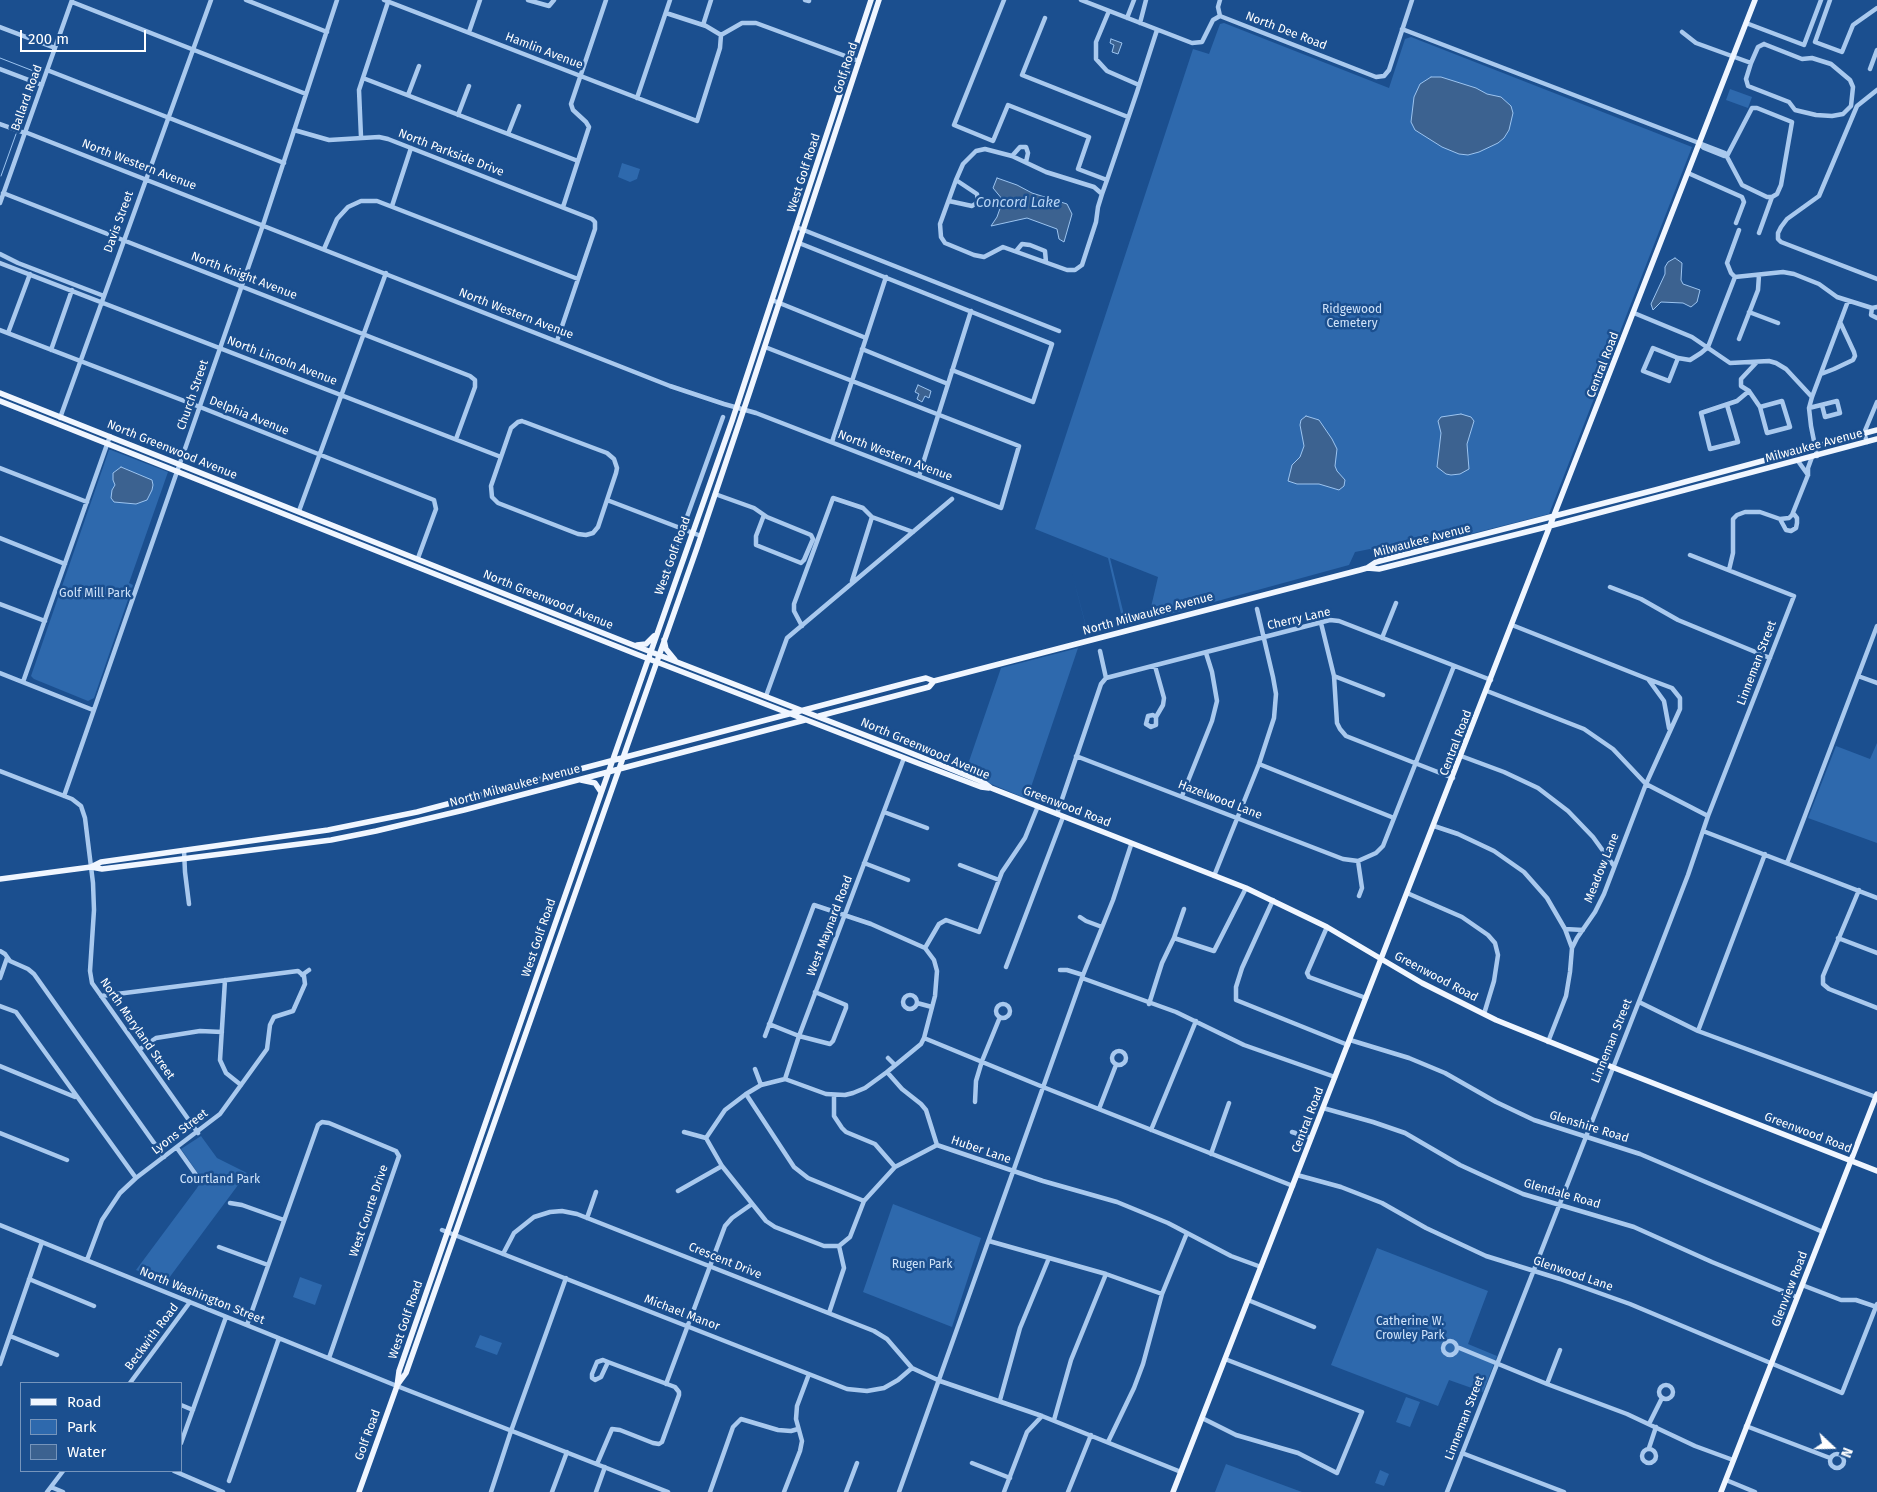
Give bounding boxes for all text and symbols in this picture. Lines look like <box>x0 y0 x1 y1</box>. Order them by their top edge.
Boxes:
street label: North Dee Road <box>1243 9 1329 53</box>
scale bar <box>22 20 149 52</box>
text: 200 m <box>28 30 69 48</box>
street label: Hamlin Avenue <box>503 30 585 72</box>
street label: Golf Road <box>831 41 861 95</box>
street label: Ballard Road <box>8 63 46 133</box>
street label: North Parkside Drive <box>396 126 506 180</box>
street label: West Golf Road <box>784 132 824 214</box>
street label: North Western Avenue <box>80 136 198 194</box>
street label: Davis Street <box>101 189 137 255</box>
water label: Concord Lake <box>976 195 1060 211</box>
street label: North Knight Avenue <box>189 249 299 303</box>
street label: North Western Avenue <box>457 285 575 343</box>
park label: Ridgewood Cemetery <box>1322 303 1382 331</box>
street label: Central Road <box>1584 330 1622 400</box>
street label: North Lincoln Avenue <box>225 333 339 389</box>
street label: Church Street <box>174 358 212 432</box>
street label: Delphia Avenue <box>207 393 291 439</box>
street label: North Greenwood Avenue <box>105 417 239 483</box>
street label: Milwaukee Avenue <box>1764 426 1864 466</box>
street label: North Western Avenue <box>836 427 954 485</box>
street label: West Golf Road <box>652 515 694 597</box>
street label: Milwaukee Avenue <box>1372 521 1472 561</box>
street label: North Greenwood Avenue <box>481 567 615 633</box>
park label: Golf Mill Park <box>59 587 131 601</box>
street label: North Milwaukee Avenue <box>1081 590 1215 638</box>
street label: Cherry Lane <box>1266 605 1332 633</box>
street label: Linneman Street <box>1734 619 1780 707</box>
street label: Central Road <box>1437 708 1475 778</box>
street label: North Greenwood Avenue <box>858 715 992 783</box>
street label: North Milwaukee Avenue <box>448 762 582 810</box>
street label: Hazelwood Lane <box>1176 777 1264 823</box>
street label: Greenwood Road <box>1021 784 1113 830</box>
street label: Meadow Lane <box>1581 831 1623 905</box>
street label: West Maynard Road <box>804 874 856 978</box>
street label: West Golf Road <box>519 897 559 979</box>
street label: Greenwood Road <box>1392 949 1480 1005</box>
street label: North Maryland Street <box>96 975 178 1083</box>
street label: Linneman Street <box>1589 997 1635 1085</box>
street label: Central Road <box>1289 1085 1327 1155</box>
street label: Lyons Street <box>149 1106 211 1158</box>
street label: Glenshire Road <box>1548 1108 1630 1146</box>
street label: Greenwood Road <box>1762 1110 1854 1156</box>
street label: Huber Lane <box>949 1133 1013 1167</box>
street label: West Courte Drive <box>346 1163 392 1259</box>
park label: Courtland Park <box>180 1173 260 1187</box>
street label: Glendale Road <box>1522 1176 1602 1212</box>
street label: Crescent Drive <box>686 1240 764 1282</box>
street label: Glenview Road <box>1769 1249 1811 1329</box>
street label: Glenwood Lane <box>1531 1254 1615 1294</box>
park label: Rugen Park <box>892 1258 952 1272</box>
street label: North Washington Street <box>137 1264 267 1328</box>
street label: West Golf Road <box>386 1279 426 1361</box>
street label: Michael Manor <box>642 1292 722 1334</box>
street label: Beckwith Road <box>122 1301 182 1373</box>
park label: Catherine W. Crowley Park <box>1375 1315 1445 1343</box>
street label: Linneman Street <box>1442 1374 1488 1462</box>
legend <box>20 1382 182 1472</box>
text: Road <box>67 1393 102 1411</box>
street label: Golf Road <box>352 1408 384 1462</box>
text: Park <box>67 1418 97 1436</box>
north arrow <box>1807 1422 1857 1472</box>
text: Water <box>67 1443 106 1461</box>
text: N <box>1837 1445 1856 1460</box>

